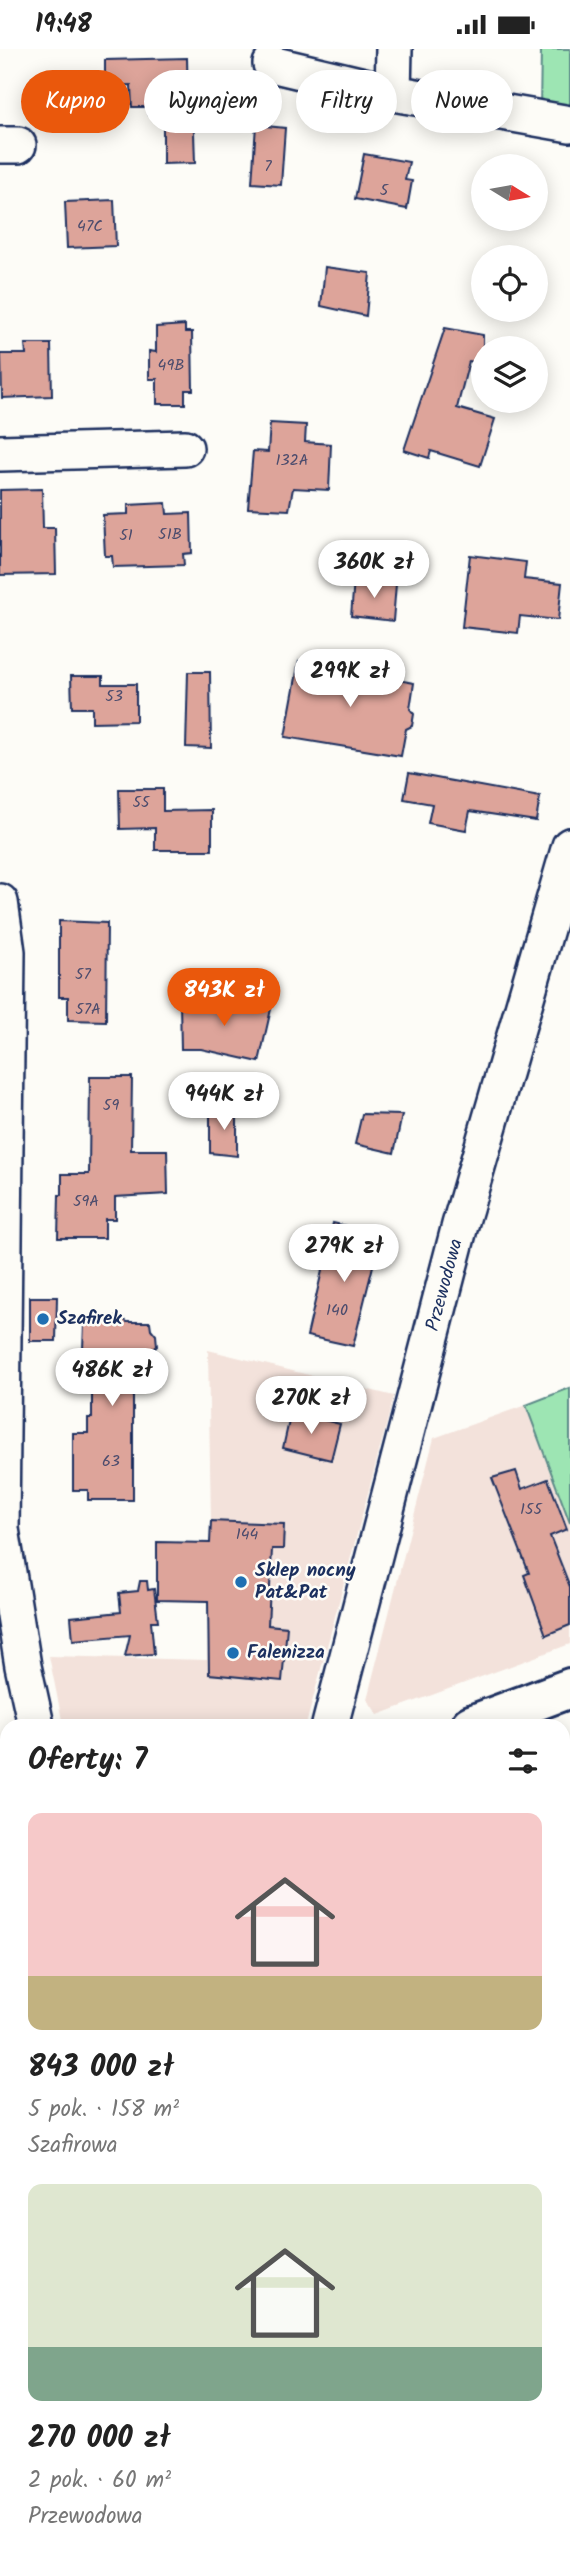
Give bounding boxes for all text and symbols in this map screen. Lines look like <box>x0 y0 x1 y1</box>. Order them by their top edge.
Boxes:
text: 19:48 <box>35 4 92 46</box>
chip: Kupno <box>21 70 130 133</box>
chip: Wynajem <box>144 70 282 133</box>
chip: Filtry <box>296 70 397 133</box>
chip: Nowe <box>411 70 513 133</box>
house number: 7 <box>264 154 272 179</box>
north arrow <box>471 154 548 231</box>
map controls <box>471 154 548 413</box>
house number: 5 <box>380 178 390 203</box>
house number: 47C <box>77 214 103 239</box>
button: locate <box>471 245 548 322</box>
button: layers <box>471 336 548 413</box>
house number: 49B <box>158 353 184 378</box>
house number: 132A <box>275 448 309 473</box>
house number: 51B <box>158 522 182 547</box>
house number: 51 <box>119 523 133 548</box>
pin: 360K zł <box>309 540 439 600</box>
text: 360K zł <box>334 545 414 581</box>
pin: 299K zł <box>285 649 415 709</box>
text: 299K zł <box>310 654 390 690</box>
house number: 53 <box>105 684 123 709</box>
house number: 55 <box>132 790 151 815</box>
house number: 57 <box>75 962 92 987</box>
pin: 843K zł <box>159 969 289 1028</box>
text: 843K zł <box>183 973 265 1009</box>
house number: 57A <box>75 997 101 1022</box>
pin: 944K zł <box>159 1073 289 1132</box>
text: 944K zł <box>184 1077 264 1113</box>
house number: 59 <box>103 1093 119 1118</box>
house number: 59A <box>73 1189 99 1214</box>
pin: 279K zł <box>279 1225 409 1284</box>
text: 279K zł <box>305 1229 383 1265</box>
street label: Przewodowa <box>418 1235 472 1335</box>
house number: 140 <box>326 1298 348 1323</box>
place label: Szafirek <box>57 1304 122 1334</box>
marker: Szafirek <box>35 1311 51 1327</box>
pin: 486K zł <box>47 1349 177 1408</box>
text: 486K zł <box>71 1353 153 1389</box>
pin: 270K zł <box>246 1377 376 1436</box>
text: 270K zł <box>272 1381 350 1417</box>
house number: 63 <box>102 1449 120 1474</box>
house number: 155 <box>520 1497 544 1522</box>
house number: 144 <box>236 1522 259 1547</box>
place label: Sklep nocny Pat&Pat <box>255 1556 356 1608</box>
marker: Sklep nocny Pat&Pat <box>233 1574 249 1590</box>
place label: Falenizza <box>247 1638 325 1668</box>
marker: Falenizza <box>225 1645 241 1661</box>
text: Oferty: 7 <box>28 1737 147 1785</box>
icon: filters <box>504 1742 542 1780</box>
icon: home <box>222 1859 348 1985</box>
text: 843 000 zł <box>28 2044 174 2092</box>
text: 5 pok. · 158 m² <box>28 2092 179 2128</box>
text: Szafirowa <box>28 2128 118 2164</box>
icon: home <box>222 2230 348 2356</box>
text: 270 000 zł <box>28 2415 170 2463</box>
text: 2 pok. · 60 m² <box>28 2463 171 2499</box>
text: Przewodowa <box>28 2499 143 2535</box>

